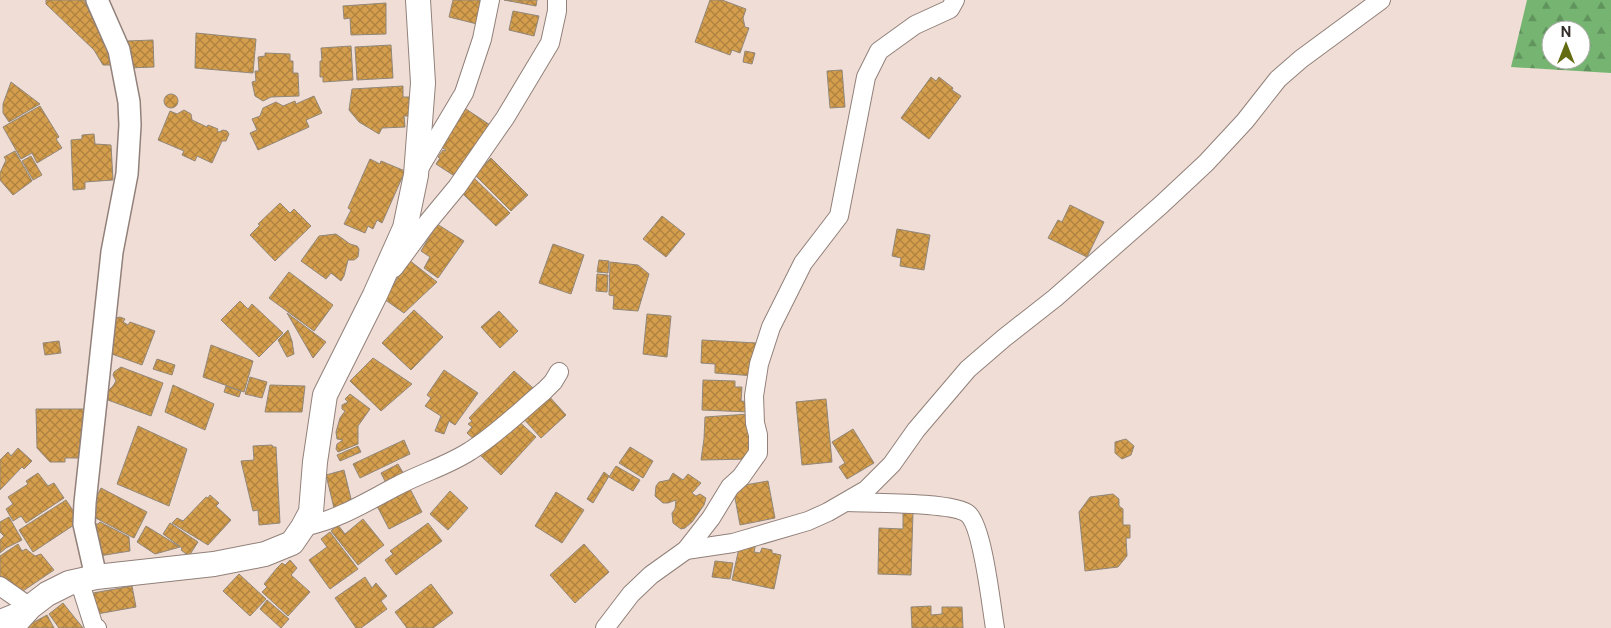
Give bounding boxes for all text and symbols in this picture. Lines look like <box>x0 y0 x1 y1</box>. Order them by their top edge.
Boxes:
north arrow <box>1541 20 1591 70</box>
text: N <box>1561 24 1571 40</box>

